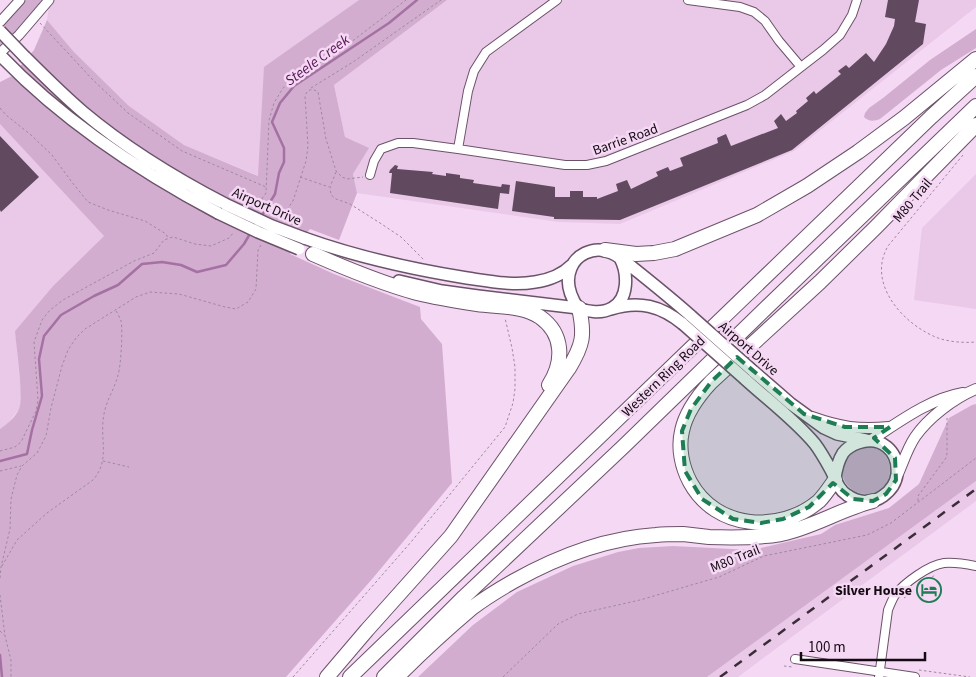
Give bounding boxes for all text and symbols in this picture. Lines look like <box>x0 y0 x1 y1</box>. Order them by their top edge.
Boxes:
water label: Steele Creek <box>281 29 355 91</box>
street label: Barrie Road <box>590 119 661 161</box>
street label: M80 Trail <box>888 174 938 227</box>
street label: Airport Drive <box>229 183 305 231</box>
street label: Airport Drive <box>714 317 783 381</box>
street label: Western Ring Road <box>617 332 710 422</box>
street label: M80 Trail <box>707 540 764 578</box>
hotel icon: Silver House <box>916 577 942 603</box>
place label: Silver House <box>835 581 912 601</box>
scale bar <box>801 630 925 662</box>
text: 100 m <box>808 637 846 658</box>

